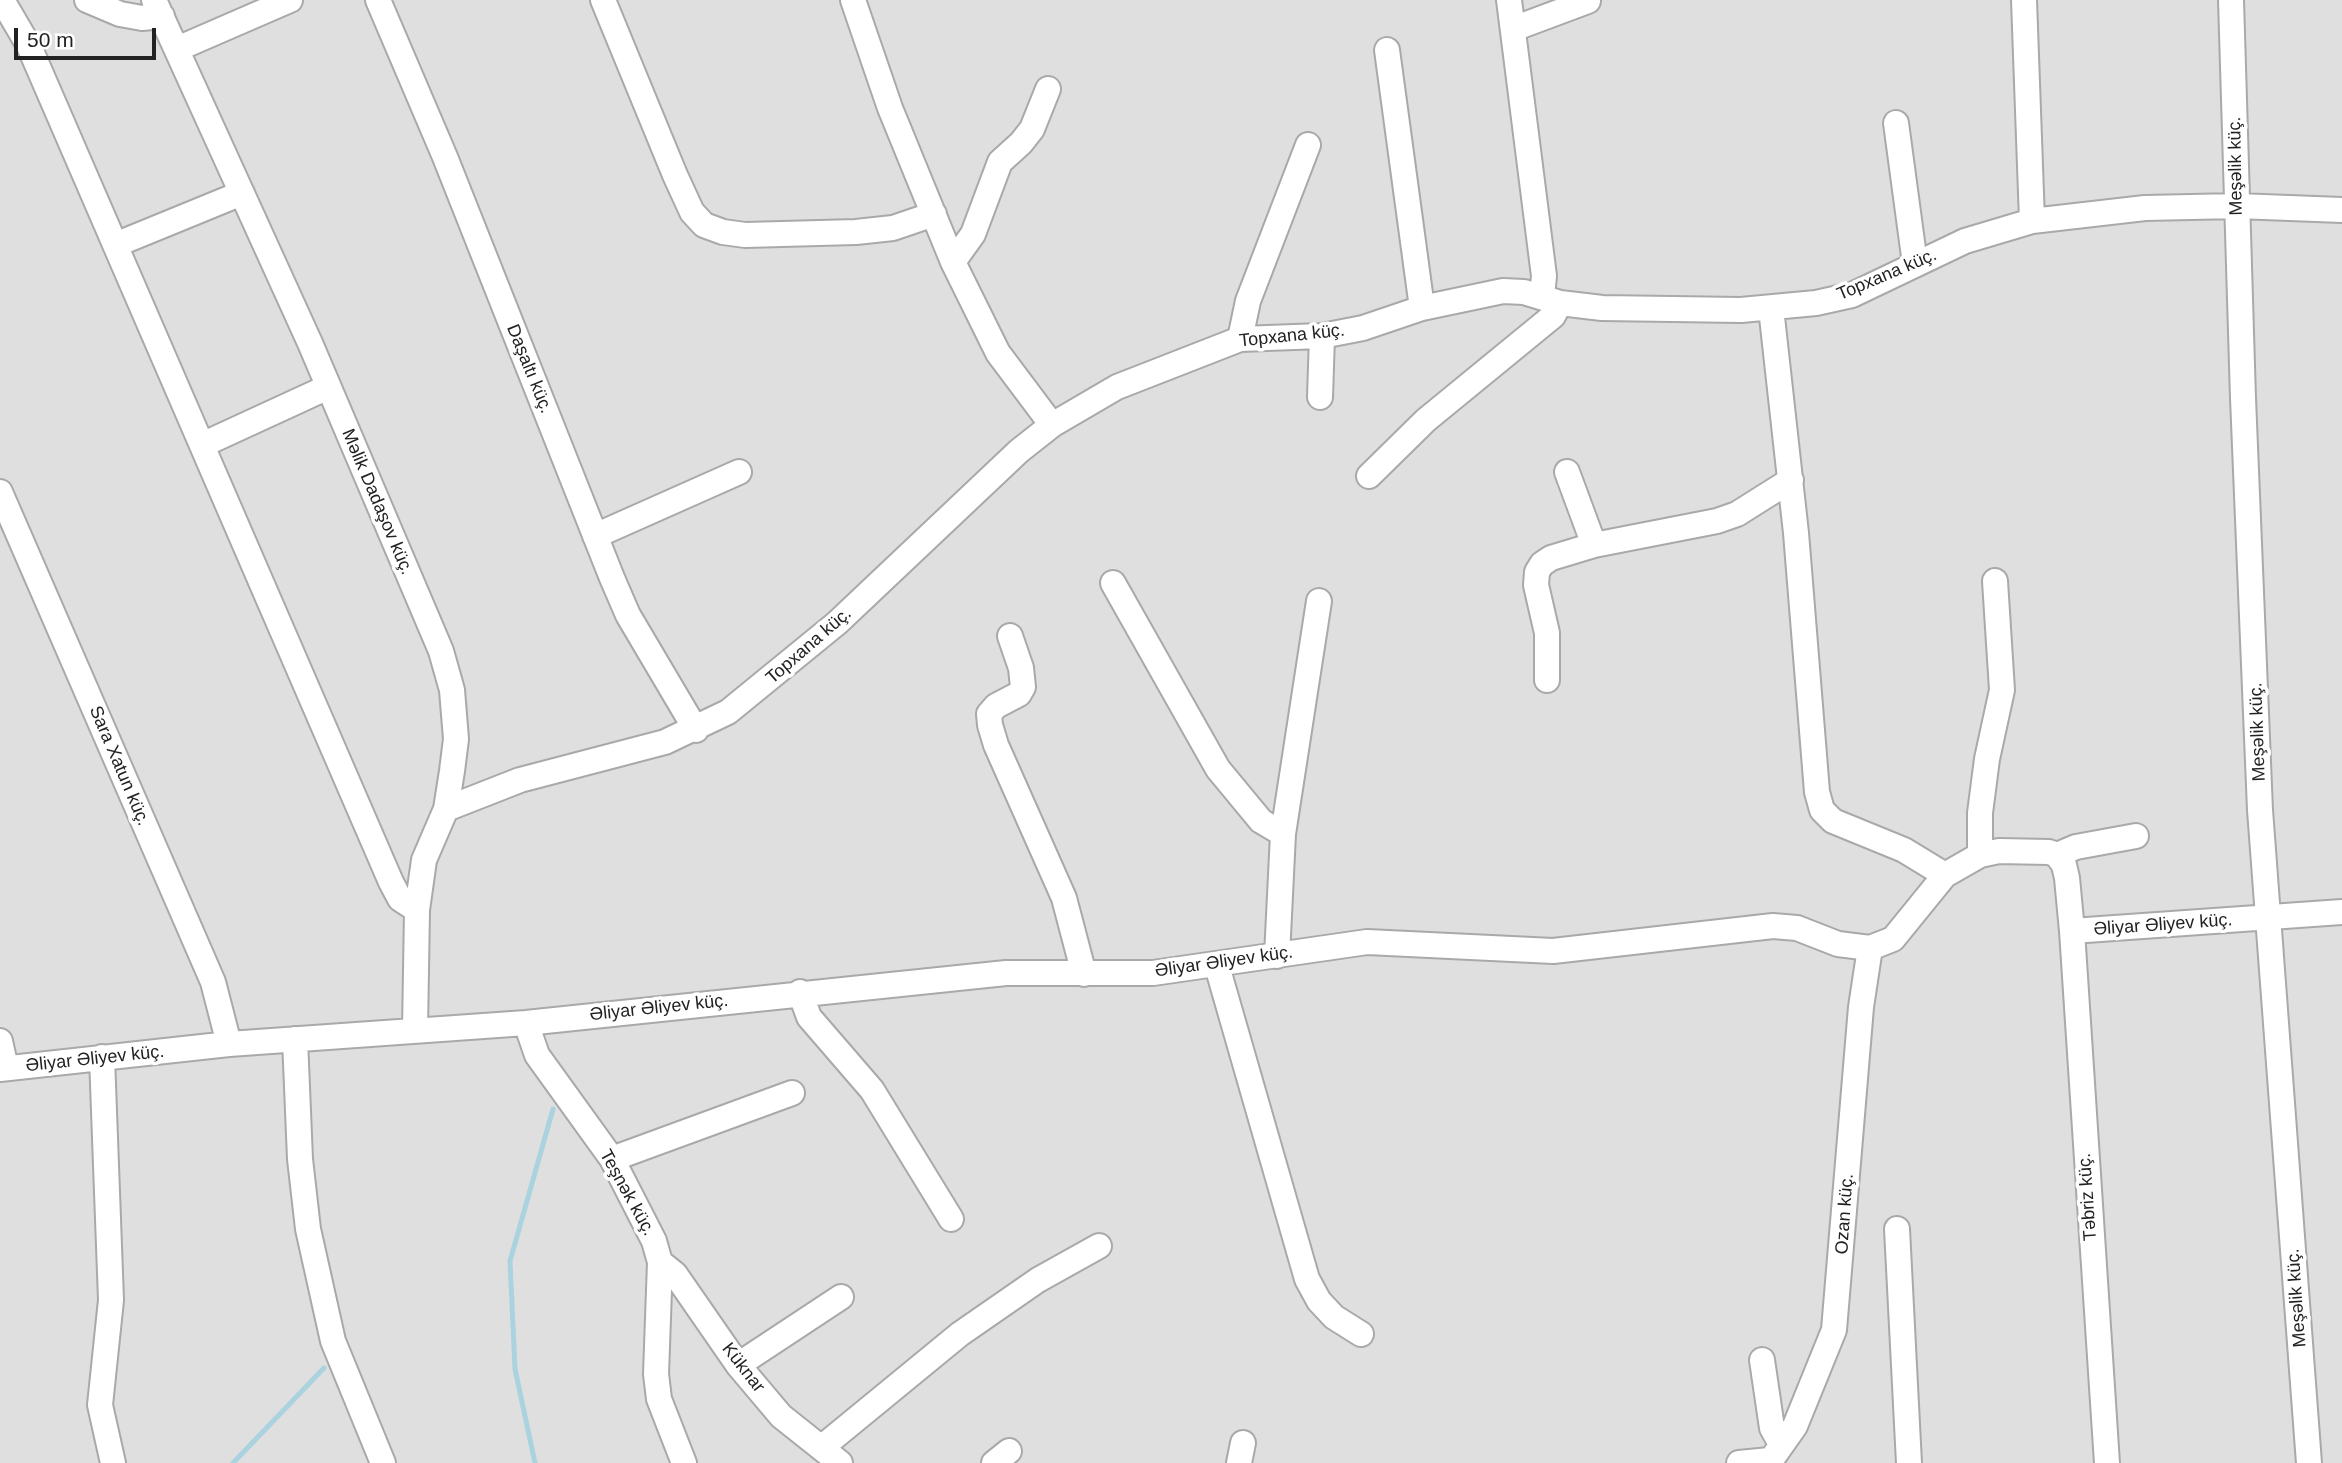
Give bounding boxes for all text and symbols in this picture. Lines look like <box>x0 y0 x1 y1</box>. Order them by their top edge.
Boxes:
scale bar <box>18 14 159 58</box>
text: 50 m <box>27 28 74 51</box>
street label: Meşəlik küç. <box>2224 116 2248 216</box>
street label: Topxana küç. <box>1834 244 1940 306</box>
street label: Topxana küç. <box>1238 320 1346 352</box>
street label: Daşaltı küç. <box>501 321 557 417</box>
street label: Məlik Dadaşov küç. <box>337 426 417 578</box>
street label: Topxana küç. <box>762 603 856 689</box>
street label: Meşəlik küç. <box>2245 682 2271 782</box>
street label: Sara Xatun küç. <box>84 703 154 829</box>
street label: Əliyar Əliyev küç. <box>2093 909 2233 941</box>
street label: Əliyar Əliyev küç. <box>1154 942 1294 982</box>
street label: Əliyar Əliyev küç. <box>589 990 729 1026</box>
street label: Əliyar Əliyev küç. <box>25 1041 165 1077</box>
street label: Teşnək küç. <box>595 1146 659 1240</box>
street label: Təbriz küç. <box>2074 1152 2102 1242</box>
street label: Ozan küç. <box>1831 1173 1859 1255</box>
street label: Meşəlik küç. <box>2283 1248 2311 1348</box>
street label: Küknar <box>717 1339 769 1397</box>

